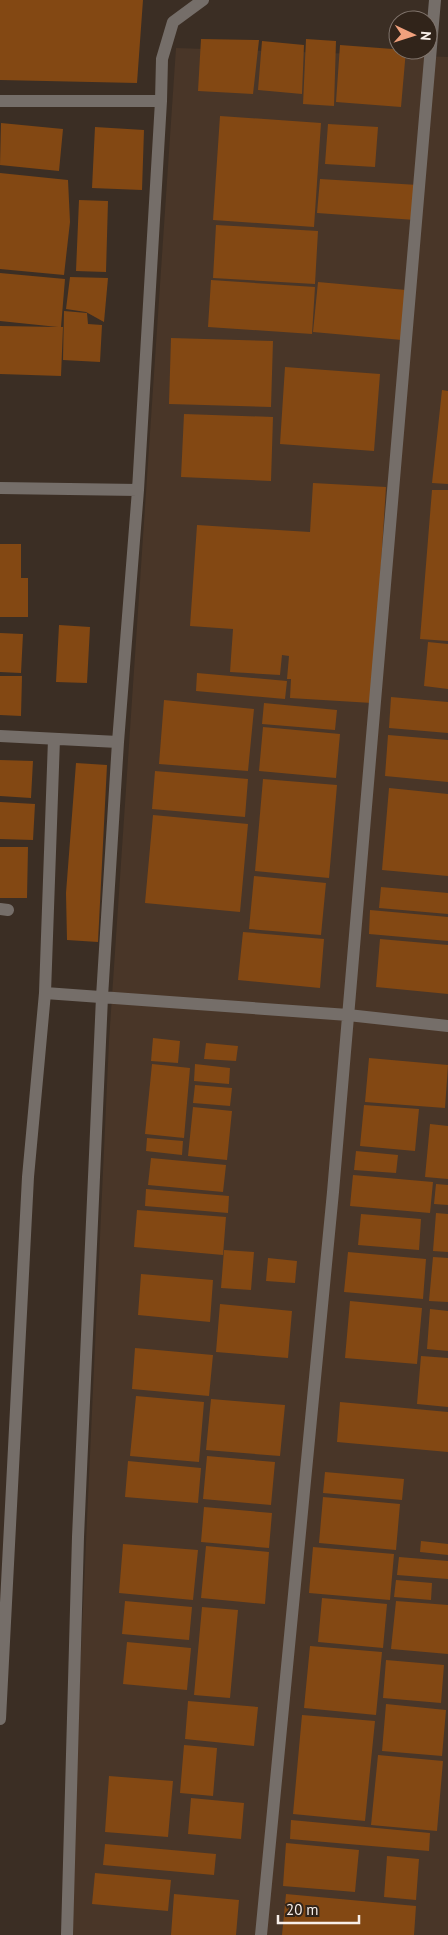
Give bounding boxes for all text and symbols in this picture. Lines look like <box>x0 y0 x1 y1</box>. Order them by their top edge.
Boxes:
north arrow <box>388 10 438 60</box>
text: N <box>417 31 435 41</box>
scale bar <box>278 1892 359 1924</box>
text: 20 m <box>286 1900 319 1919</box>

